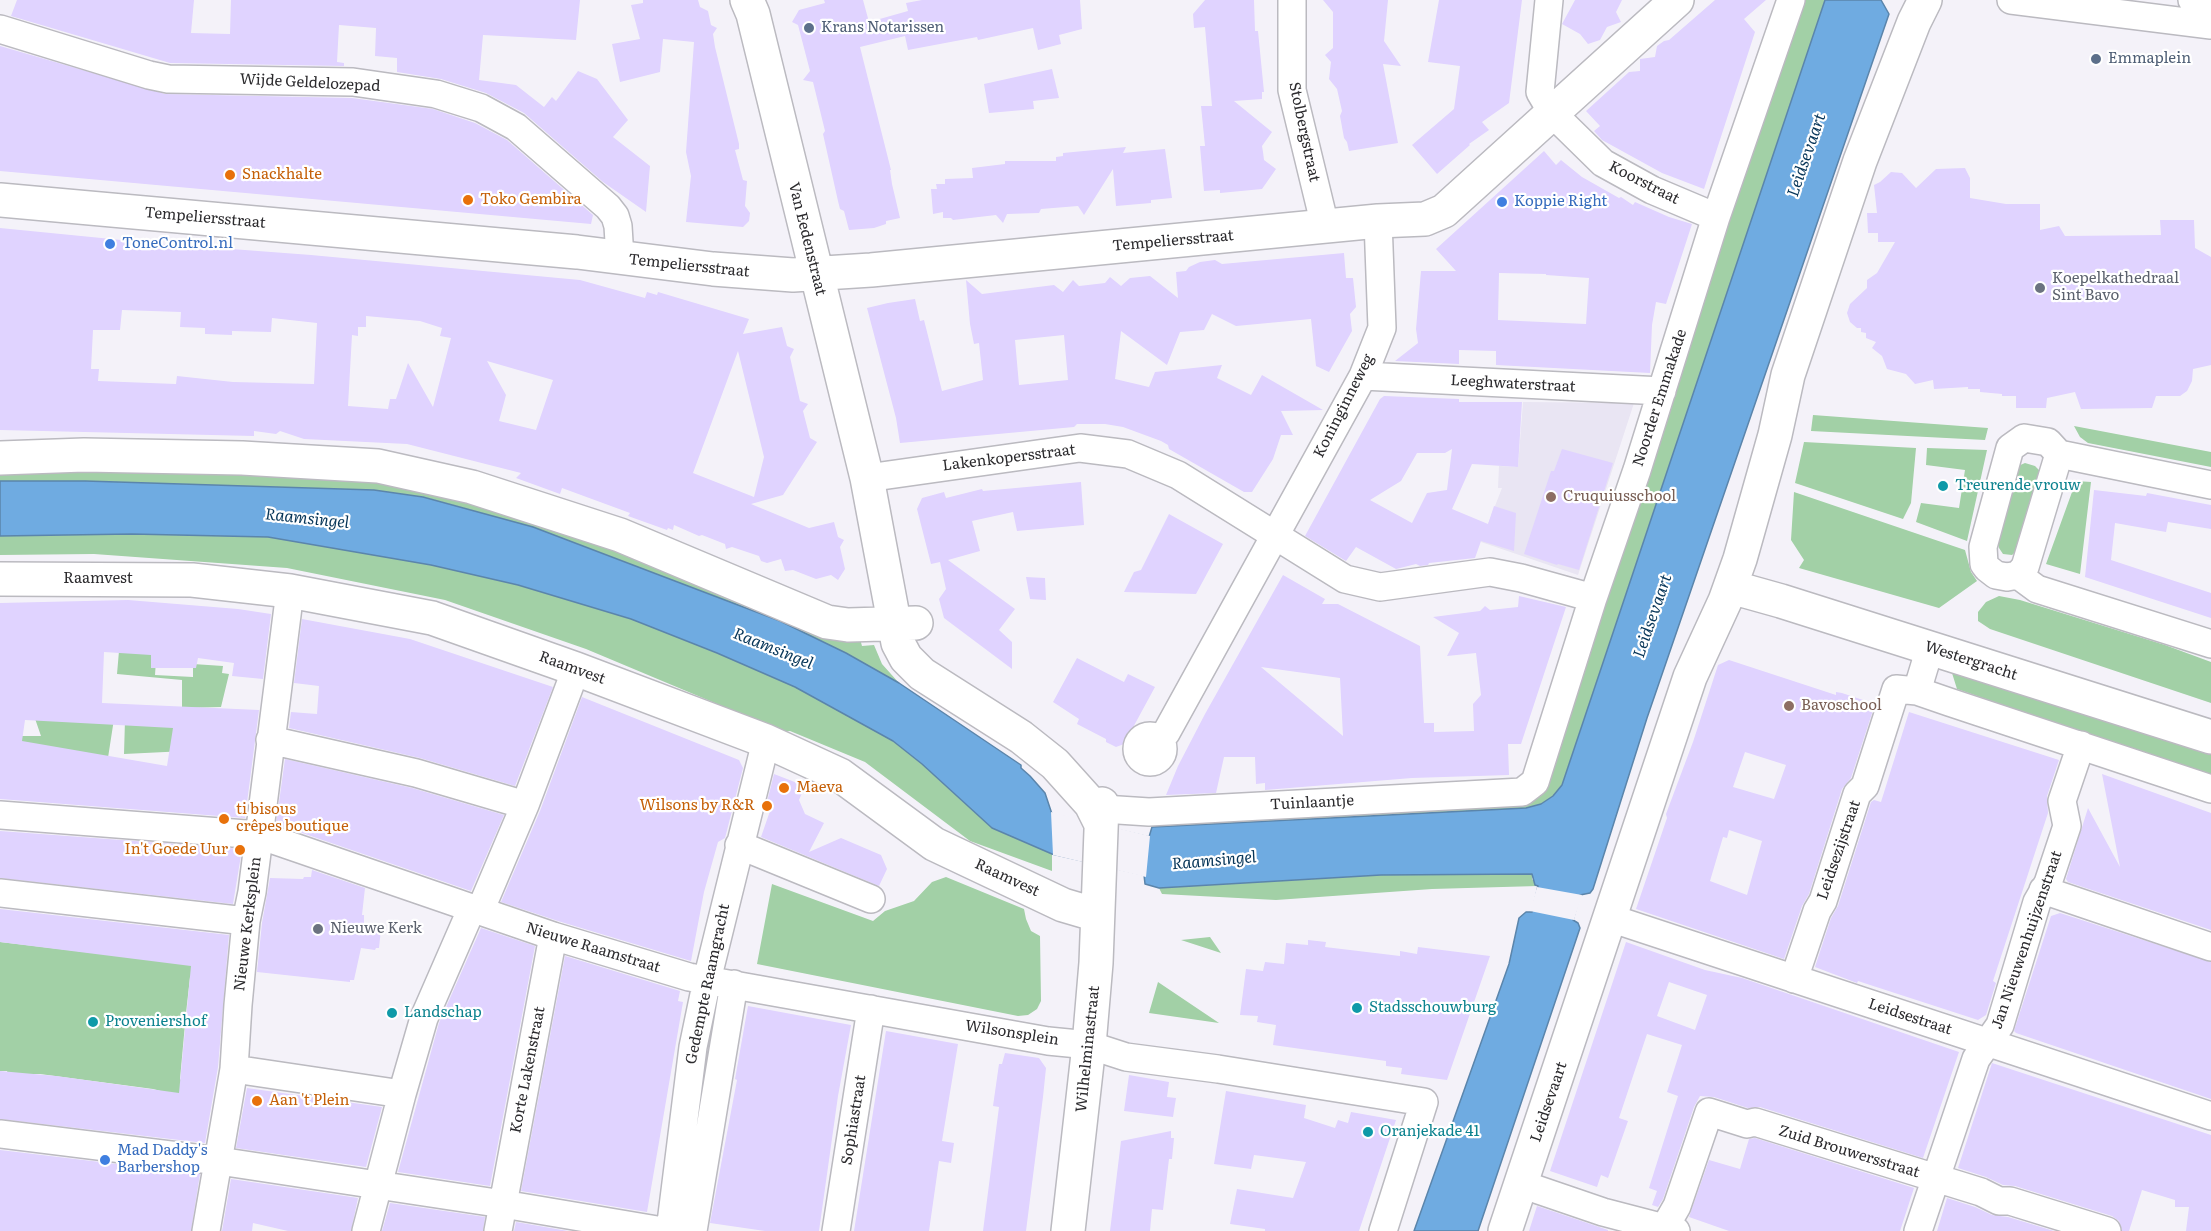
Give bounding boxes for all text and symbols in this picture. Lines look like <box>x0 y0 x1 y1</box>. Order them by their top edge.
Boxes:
place label: Krans Notarissen <box>821 19 944 37</box>
marker: Krans Notarissen <box>802 21 816 35</box>
place label: Emmaplein <box>2108 50 2191 68</box>
marker: Emmaplein <box>2089 52 2103 66</box>
street label: Wijde Geldelozepad <box>239 70 381 96</box>
street label: Stolbergstraat <box>1285 80 1323 184</box>
water label: Leidsevaart <box>1784 111 1830 199</box>
street label: Koorstraat <box>1606 158 1682 208</box>
place label: Snackhalte <box>242 166 322 184</box>
marker: Snackhalte <box>223 168 237 182</box>
street label: Van Eedenstraat <box>784 181 830 297</box>
place label: Toko Gembira <box>480 191 582 209</box>
marker: Toko Gembira <box>461 193 475 207</box>
place label: Koppie Right <box>1514 193 1607 211</box>
marker: Koppie Right <box>1495 195 1509 209</box>
street label: Tempeliersstraat <box>144 204 266 232</box>
street label: Tempeliersstraat <box>1112 227 1234 255</box>
place label: ToneControl.nl <box>122 235 233 253</box>
marker: ToneControl.nl <box>103 237 117 251</box>
street label: Tempeliersstraat <box>628 251 750 281</box>
place label: Koepelkathedraal Sint Bavo <box>2052 270 2179 305</box>
marker: Koepelkathedraal Sint Bavo <box>2033 281 2047 295</box>
street label: Noorder Emmakade <box>1629 327 1691 469</box>
street label: Koninginneweg <box>1310 351 1378 461</box>
street label: Leeghwaterstraat <box>1450 372 1576 396</box>
street label: Lakenkopersstraat <box>941 441 1077 475</box>
place label: Treurende vrouw <box>1955 477 2081 495</box>
marker: Treurende vrouw <box>1936 479 1950 493</box>
place label: Cruquiusschool <box>1563 488 1676 506</box>
marker: Cruquiusschool <box>1544 490 1558 504</box>
water label: Raamsingel <box>264 505 350 533</box>
street label: Raamvest <box>63 570 133 588</box>
water label: Leidsevaart <box>1630 572 1676 660</box>
water label: Raamsingel <box>730 624 816 674</box>
street label: Westergracht <box>1922 638 2020 684</box>
street label: Raamvest <box>536 648 608 688</box>
place label: Bavoschool <box>1801 697 1882 715</box>
marker: Bavoschool <box>1782 699 1796 713</box>
place label: Maeva <box>796 779 843 797</box>
marker: Maeva <box>777 781 791 795</box>
street label: Tuinlaantje <box>1269 792 1355 814</box>
place label: Wilsons by R&R <box>640 797 755 815</box>
street label: Leidsezijstraat <box>1814 798 1864 902</box>
marker: Wilsons by R&R <box>760 799 774 813</box>
place label: ti bisous crêpes boutique <box>236 801 349 836</box>
marker: ti bisous crêpes boutique <box>217 812 231 826</box>
place label: In't Goede Uur <box>125 841 228 859</box>
marker: In't Goede Uur <box>233 843 247 857</box>
water label: Raamsingel <box>1171 848 1257 874</box>
street label: Jan Nieuwenhuijzenstraat <box>1988 848 2066 1032</box>
street label: Raamvest <box>972 855 1042 901</box>
street label: Nieuwe Kerksplein <box>231 856 265 992</box>
street label: Gedempte Raamgracht <box>682 902 734 1066</box>
street label: Nieuwe Raamstraat <box>524 919 662 977</box>
place label: Nieuwe Kerk <box>330 920 422 938</box>
marker: Nieuwe Kerk <box>311 922 325 936</box>
street label: Wilhelminastraat <box>1072 985 1104 1113</box>
street label: Leidsestraat <box>1866 995 1954 1039</box>
place label: Stadsschouwburg <box>1369 999 1496 1017</box>
marker: Stadsschouwburg <box>1350 1001 1364 1015</box>
place label: Landschap <box>404 1004 482 1022</box>
street label: Korte Lakenstraat <box>507 1005 549 1135</box>
marker: Landschap <box>385 1006 399 1020</box>
place label: Proveniershof <box>105 1013 207 1031</box>
marker: Proveniershof <box>86 1015 100 1029</box>
street label: Wilsonsplein <box>964 1017 1060 1049</box>
street label: Leidsevaart <box>1527 1060 1571 1144</box>
street label: Sophiastraat <box>838 1074 870 1166</box>
place label: Aan 't Plein <box>269 1092 349 1110</box>
marker: Aan 't Plein <box>250 1094 264 1108</box>
street label: Zuid Brouwersstraat <box>1776 1122 1922 1182</box>
place label: Oranjekade 41 <box>1380 1123 1480 1141</box>
marker: Oranjekade 41 <box>1361 1125 1375 1139</box>
place label: Mad Daddy's Barbershop <box>117 1142 208 1177</box>
marker: Mad Daddy's Barbershop <box>98 1153 112 1167</box>

